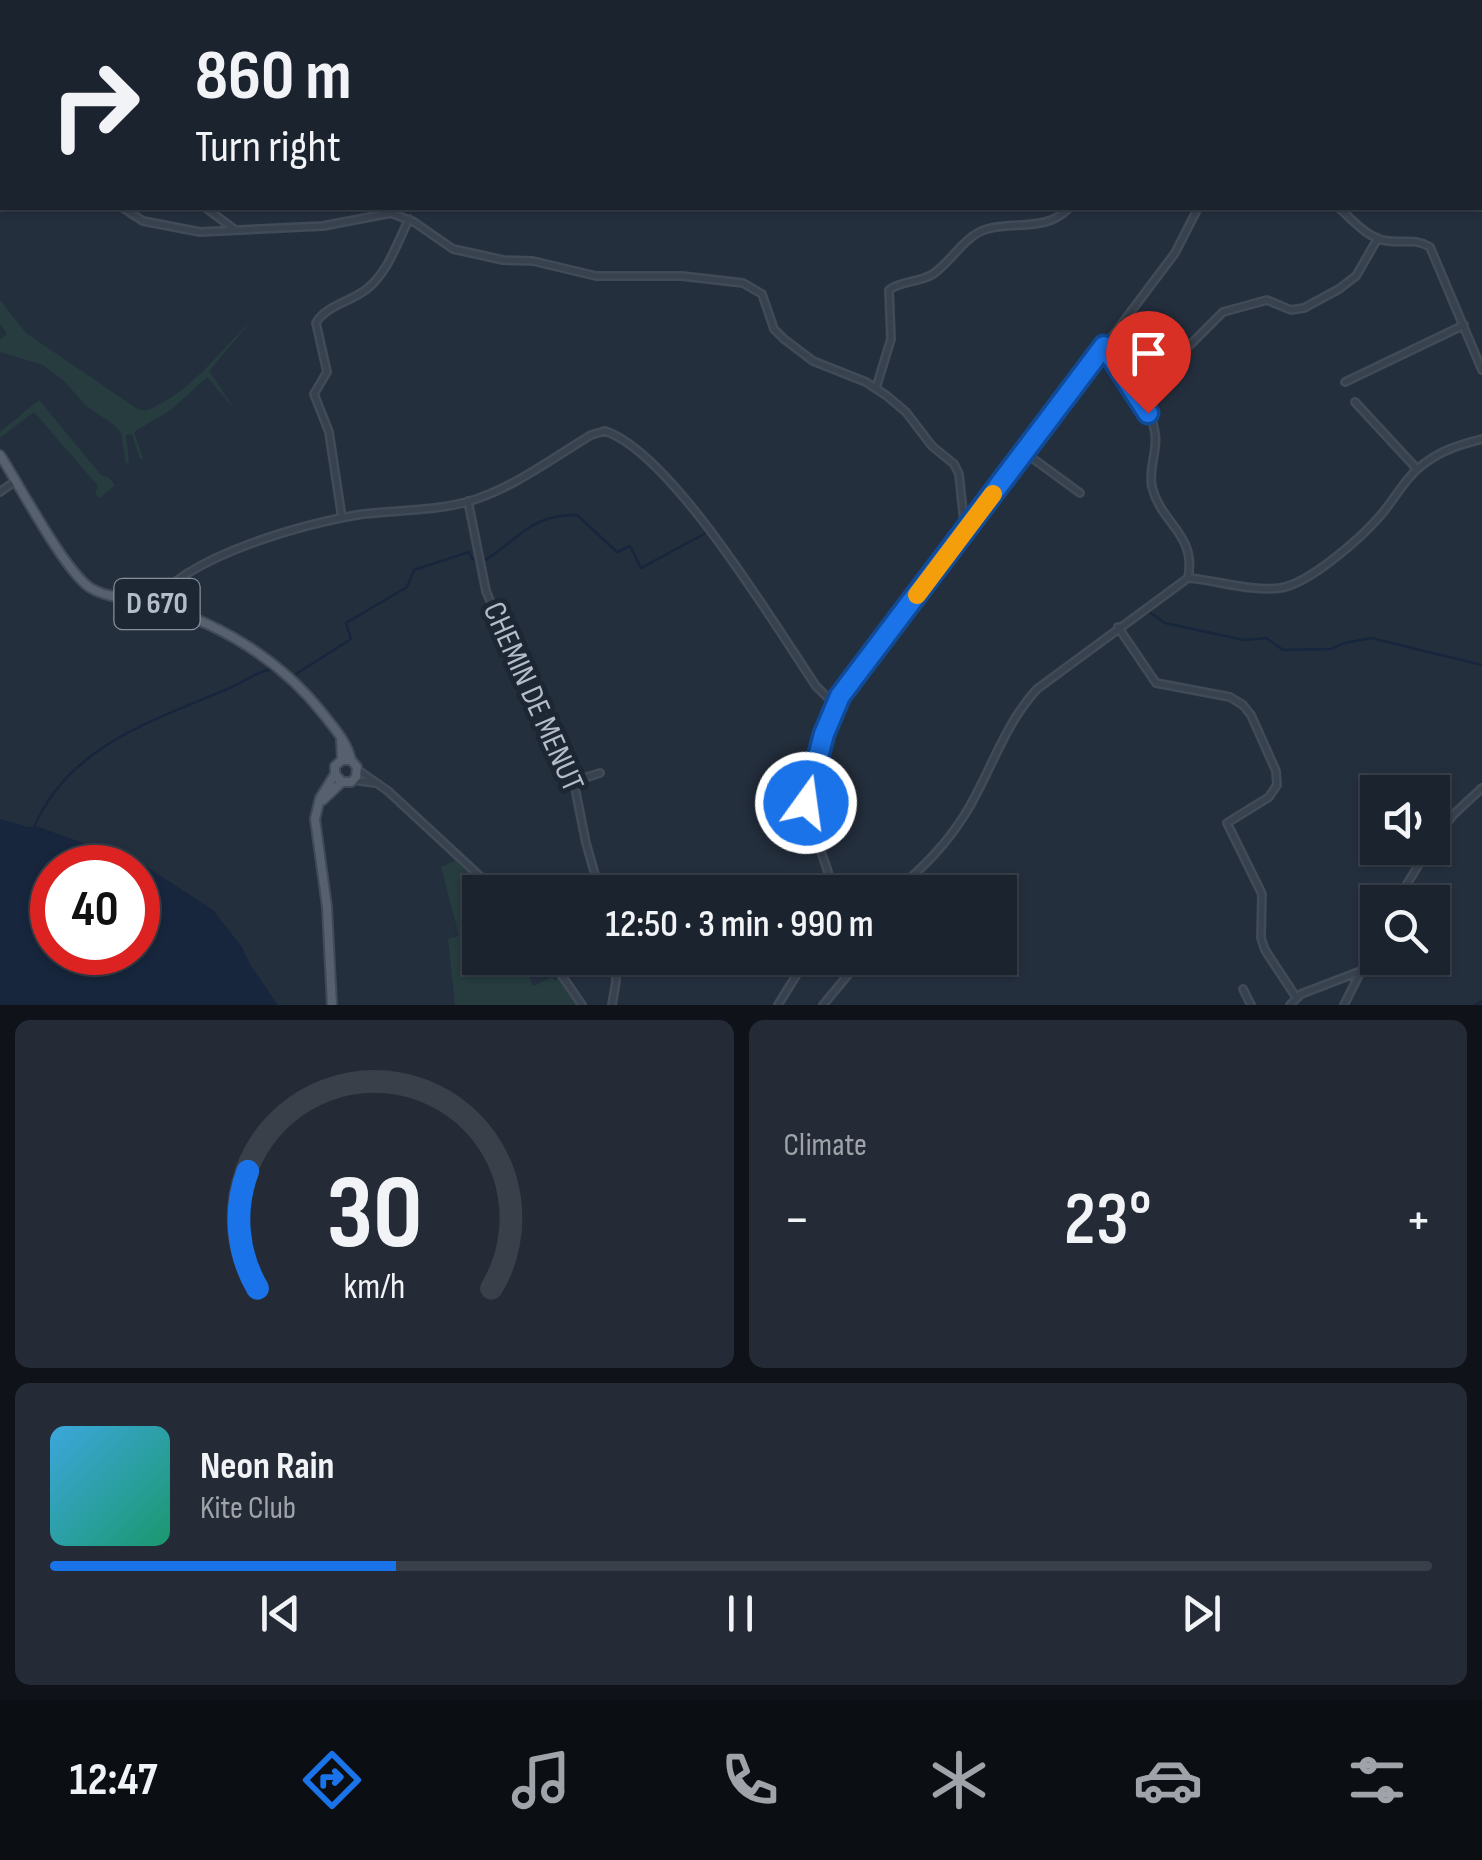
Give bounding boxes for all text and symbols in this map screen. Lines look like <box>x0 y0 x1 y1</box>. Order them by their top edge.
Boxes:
text: 860 m <box>195 35 352 119</box>
icon: right <box>30 40 160 170</box>
text: Turn right <box>195 120 341 175</box>
pin <box>1106 311 1191 414</box>
icon: arrive <box>1121 326 1176 381</box>
road number: D 670 <box>114 579 200 629</box>
street label: CHEMIN DE MENUT <box>474 596 592 798</box>
position arrow <box>754 751 858 855</box>
map controls <box>1360 775 1450 975</box>
button: sound <box>1360 775 1450 865</box>
speed limit sign: 40 <box>30 845 160 975</box>
button: search <box>1360 885 1450 975</box>
text: 12:50 · 3 min · 990 m <box>605 902 874 947</box>
text: Climate <box>784 1126 867 1165</box>
text: 30 <box>326 1152 422 1277</box>
text: 23° <box>1064 1175 1152 1266</box>
text: − <box>784 1187 810 1254</box>
text: + <box>1405 1187 1432 1254</box>
text: km/h <box>343 1266 405 1309</box>
text: Neon Rain <box>200 1444 334 1489</box>
text: Kite Club <box>200 1489 296 1528</box>
icon: previous <box>253 1586 308 1641</box>
icon: pause <box>713 1586 768 1641</box>
icon: next <box>1174 1586 1229 1641</box>
icon: directions <box>297 1745 367 1815</box>
icon: music <box>506 1745 576 1815</box>
icon: phone <box>715 1745 785 1815</box>
icon: climate <box>924 1745 994 1815</box>
icon: car <box>1133 1745 1203 1815</box>
icon: filters <box>1342 1745 1412 1815</box>
text: 12:47 <box>70 1753 157 1808</box>

